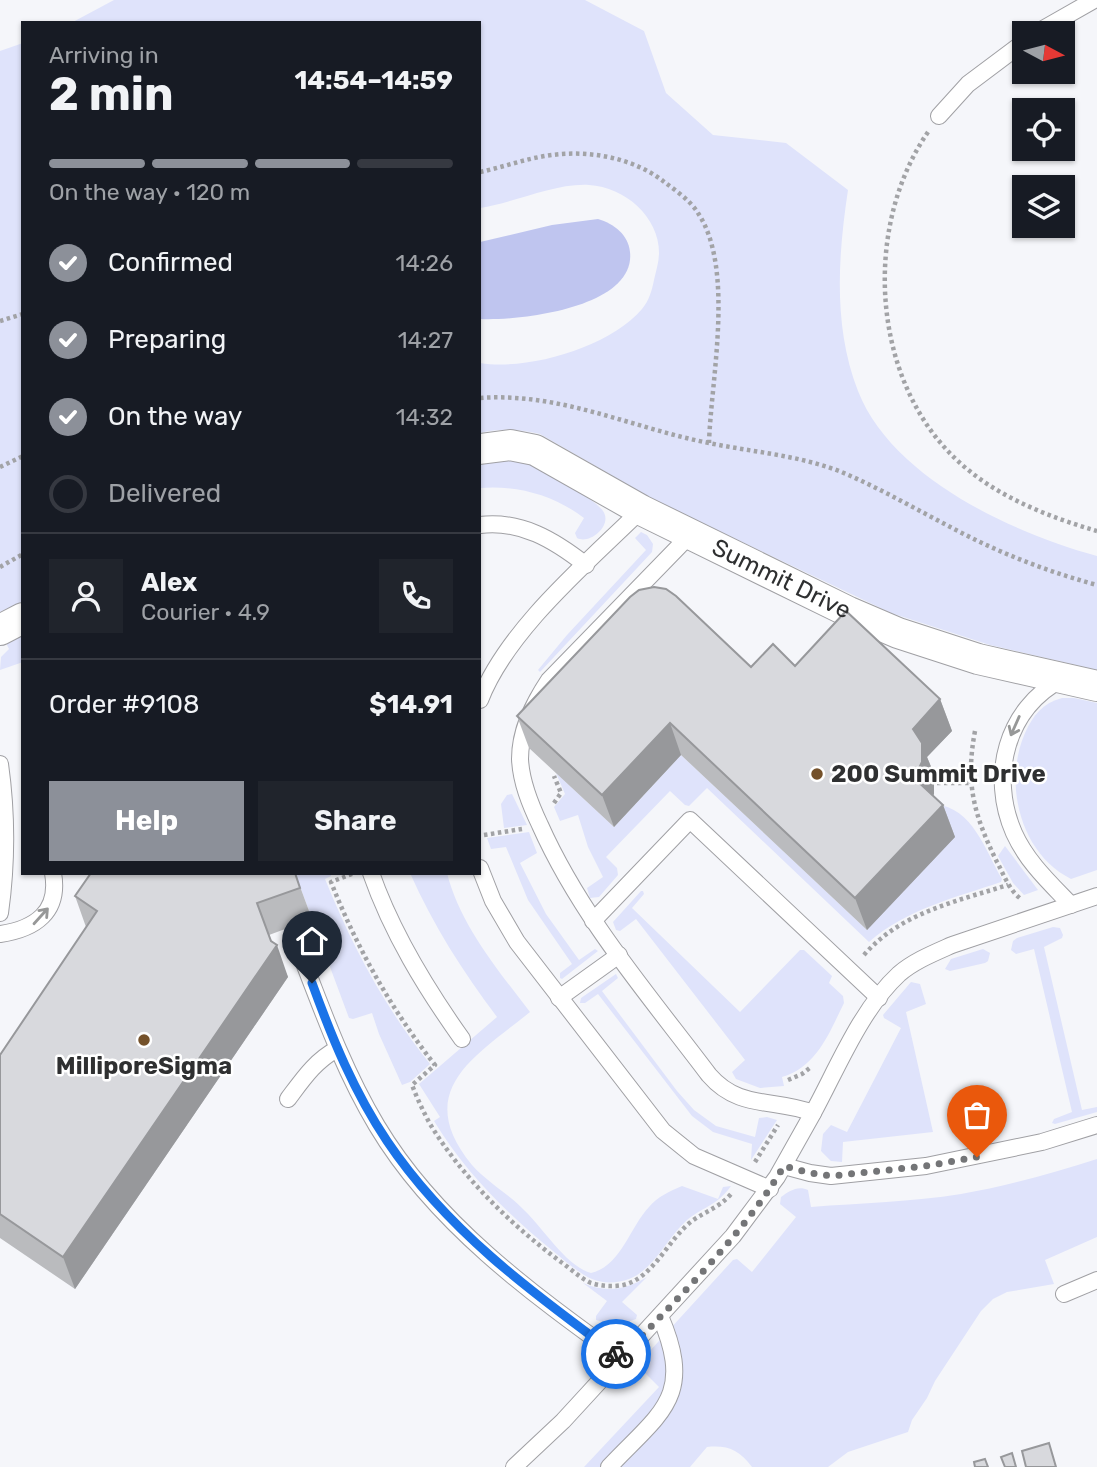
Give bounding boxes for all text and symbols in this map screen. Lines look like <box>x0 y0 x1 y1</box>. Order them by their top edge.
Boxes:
north arrow <box>1012 21 1074 84</box>
map controls <box>1012 21 1075 238</box>
text: Arriving in <box>49 41 159 69</box>
text: 14:54–14:59 <box>294 65 453 96</box>
text: 2 min <box>49 67 174 122</box>
button: locate <box>1012 98 1075 161</box>
button: layers <box>1012 175 1075 238</box>
text: On the way · 120 m <box>49 178 250 206</box>
icon: check <box>49 244 87 282</box>
text: Confirmed <box>108 247 233 278</box>
text: 14:26 <box>396 249 453 277</box>
icon: check <box>49 321 87 359</box>
text: Preparing <box>108 324 226 355</box>
text: 14:27 <box>398 326 453 354</box>
icon: check <box>49 398 87 436</box>
text: On the way <box>108 401 242 432</box>
text: 14:32 <box>396 403 453 431</box>
text: Delivered <box>108 478 221 509</box>
street label: Summit Drive <box>708 533 855 625</box>
button: person <box>49 559 123 633</box>
button: phone <box>379 559 453 633</box>
text: Alex <box>141 567 197 598</box>
text: Courier · 4.9 <box>141 598 270 626</box>
text: Order #9108 <box>49 689 200 720</box>
text: $14.91 <box>369 689 453 720</box>
one-way arrow <box>1008 715 1021 736</box>
place label: 200 Summit Drive <box>831 760 1046 788</box>
marker: 200 Summit Drive <box>809 766 825 782</box>
button: Help <box>49 781 244 861</box>
button: Share <box>258 781 453 861</box>
one-way arrow <box>33 907 49 925</box>
pin <box>282 911 342 983</box>
icon: home <box>293 922 331 960</box>
marker: MilliporeSigma <box>136 1032 152 1048</box>
place label: MilliporeSigma <box>56 1052 232 1080</box>
pin <box>947 1085 1007 1157</box>
icon: bag <box>958 1096 996 1134</box>
courier <box>581 1319 651 1389</box>
icon: bike <box>597 1335 635 1373</box>

